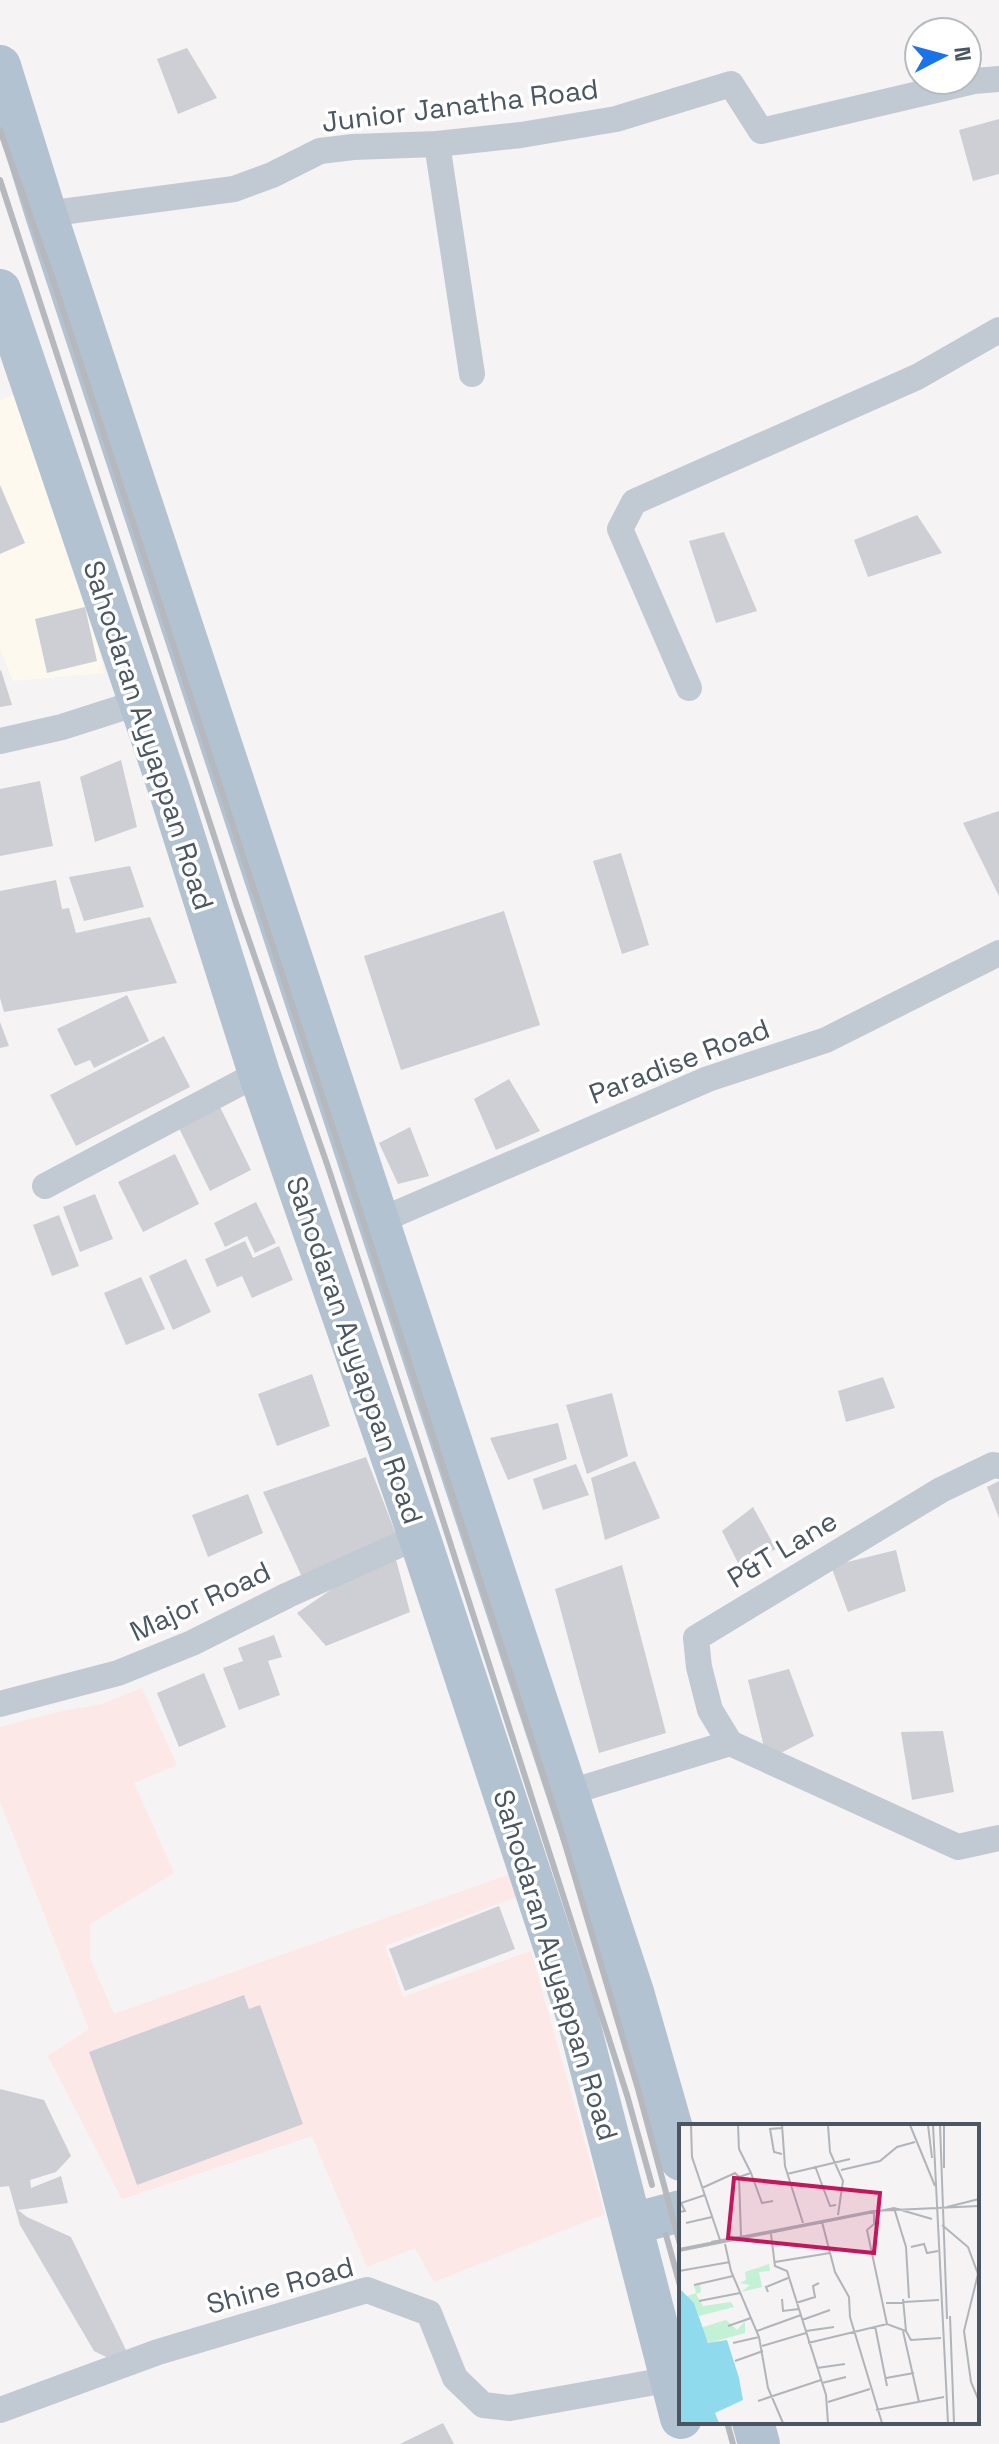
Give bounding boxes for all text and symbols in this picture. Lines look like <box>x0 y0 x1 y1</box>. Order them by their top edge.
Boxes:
north arrow <box>903 16 983 96</box>
text: N <box>948 45 978 63</box>
street label: Junior Janatha Road <box>320 70 600 140</box>
street label: Sahodaran Ayyappan Road <box>75 556 223 914</box>
street label: Paradise Road <box>584 1010 774 1112</box>
street label: Sahodaran Ayyappan Road <box>279 1171 431 1529</box>
street label: P&T Lane <box>721 1502 843 1596</box>
street label: Major Road <box>124 1553 276 1649</box>
street label: Sahodaran Ayyappan Road <box>485 1785 627 2145</box>
inset map <box>679 2124 979 2424</box>
street label: Shine Road <box>202 2248 358 2322</box>

